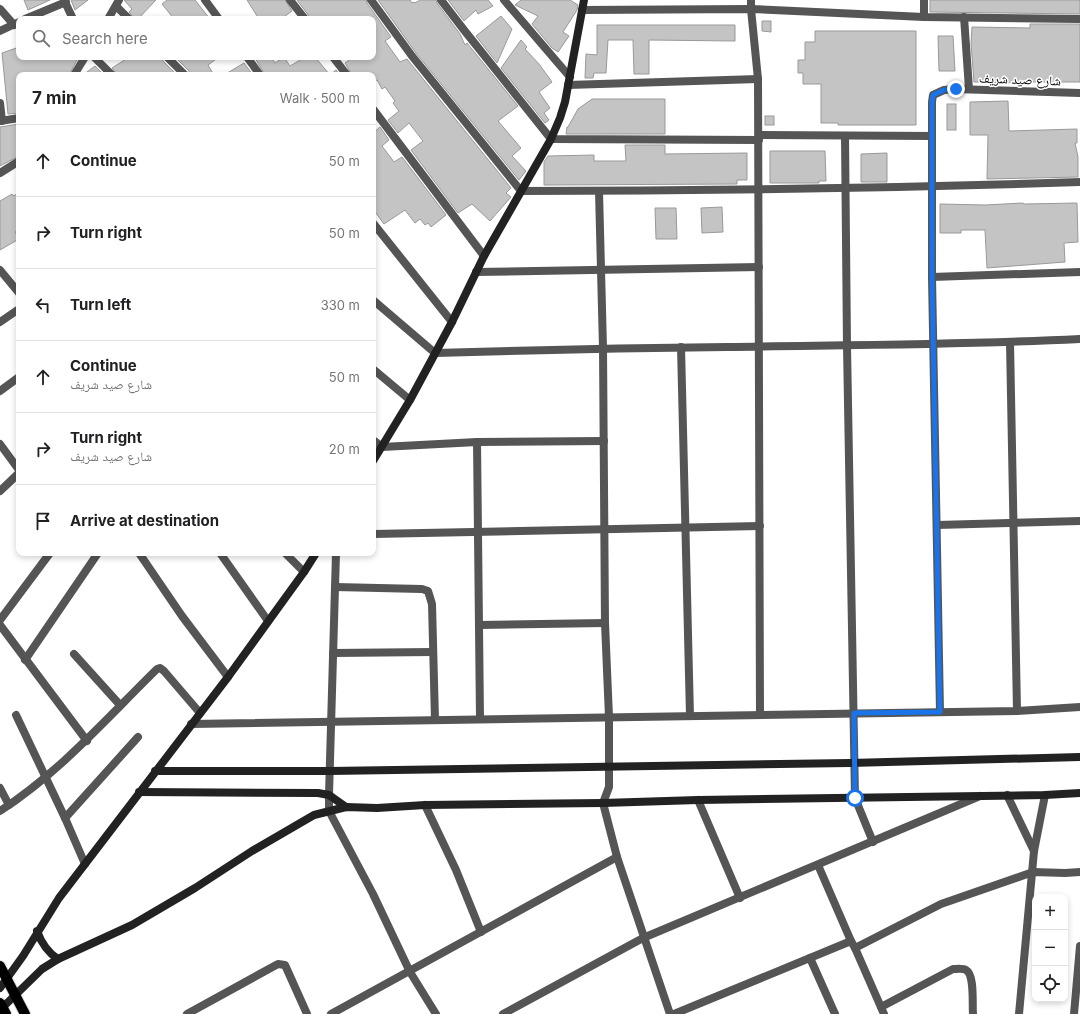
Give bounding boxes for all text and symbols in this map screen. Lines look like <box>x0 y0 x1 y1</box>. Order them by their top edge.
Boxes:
search box <box>16 16 376 60</box>
icon: search <box>30 27 52 49</box>
text: Search here <box>62 29 148 48</box>
street label: شارع صيد شريف <box>979 70 1061 90</box>
route end <box>947 80 965 98</box>
text: 7 min <box>32 88 77 108</box>
text: Walk · 500 m <box>280 90 360 106</box>
icon: ahead <box>32 150 54 172</box>
text: Continue <box>70 151 137 170</box>
text: 50 m <box>329 153 360 169</box>
icon: right <box>32 222 54 244</box>
text: Turn right <box>70 223 142 242</box>
text: 50 m <box>329 225 360 241</box>
icon: left <box>32 294 54 316</box>
text: Turn left <box>70 295 131 314</box>
text: 330 m <box>321 297 360 313</box>
text: Continue <box>70 356 137 375</box>
icon: ahead <box>32 366 54 388</box>
text: 50 m <box>329 369 360 385</box>
text: شارع صيد شريف <box>70 376 152 392</box>
text: Turn right <box>70 428 142 447</box>
icon: right <box>32 438 54 460</box>
text: 20 m <box>329 441 360 457</box>
text: شارع صيد شريف <box>70 448 152 464</box>
icon: arrive <box>32 510 54 532</box>
text: Arrive at destination <box>70 511 219 530</box>
route start <box>846 789 864 807</box>
map controls <box>1032 894 1068 1002</box>
button: + <box>1032 894 1068 930</box>
button: − <box>1032 930 1068 966</box>
button: locate <box>1032 966 1068 1002</box>

